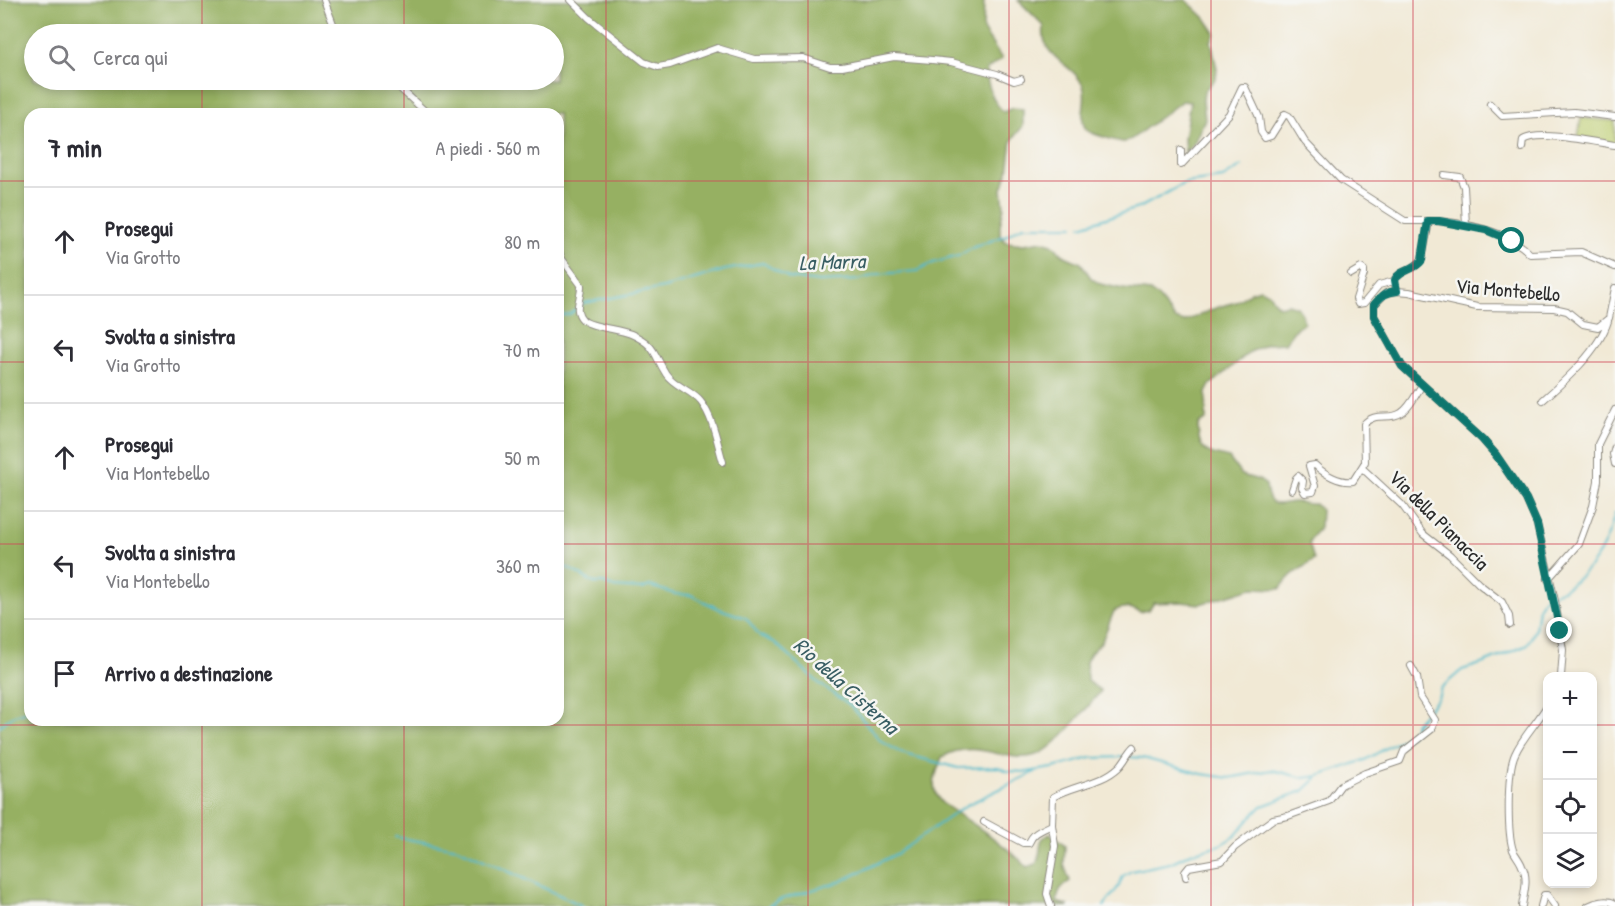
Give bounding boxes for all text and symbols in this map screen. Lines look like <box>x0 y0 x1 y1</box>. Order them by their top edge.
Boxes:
search box <box>24 24 564 90</box>
icon: search <box>45 41 78 74</box>
text: Cerca qui <box>93 42 168 72</box>
text: 7 min <box>48 130 102 165</box>
text: A piedi · 560 m <box>436 134 540 161</box>
text: Prosegui <box>105 213 174 243</box>
icon: ahead <box>48 225 81 258</box>
route start <box>1498 227 1524 253</box>
text: 80 m <box>504 228 540 255</box>
text: Via Grotto <box>105 243 180 270</box>
water label: La Marra <box>798 246 868 277</box>
street label: Via Montebello <box>1455 271 1561 308</box>
text: Svolta a sinistra <box>105 321 235 351</box>
icon: left <box>48 333 81 366</box>
text: 70 m <box>503 336 540 363</box>
text: Via Grotto <box>105 351 180 378</box>
text: Prosegui <box>105 429 174 459</box>
icon: ahead <box>48 441 81 474</box>
text: 50 m <box>504 444 540 471</box>
text: Via Montebello <box>105 459 210 486</box>
street label: Via della Pianaccia <box>1383 464 1496 576</box>
text: Svolta a sinistra <box>105 537 235 567</box>
icon: left <box>48 549 81 582</box>
text: 360 m <box>496 552 540 579</box>
text: Via Montebello <box>105 567 210 594</box>
route end <box>1546 617 1572 643</box>
water label: Rio della Cisterna <box>788 631 907 742</box>
icon: arrive <box>48 657 81 690</box>
text: Arrivo a destinazione <box>105 658 273 688</box>
map controls <box>1543 672 1597 888</box>
button: + <box>1543 672 1597 726</box>
button: − <box>1543 726 1597 780</box>
button: locate <box>1543 780 1597 834</box>
button: layers <box>1543 834 1597 888</box>

